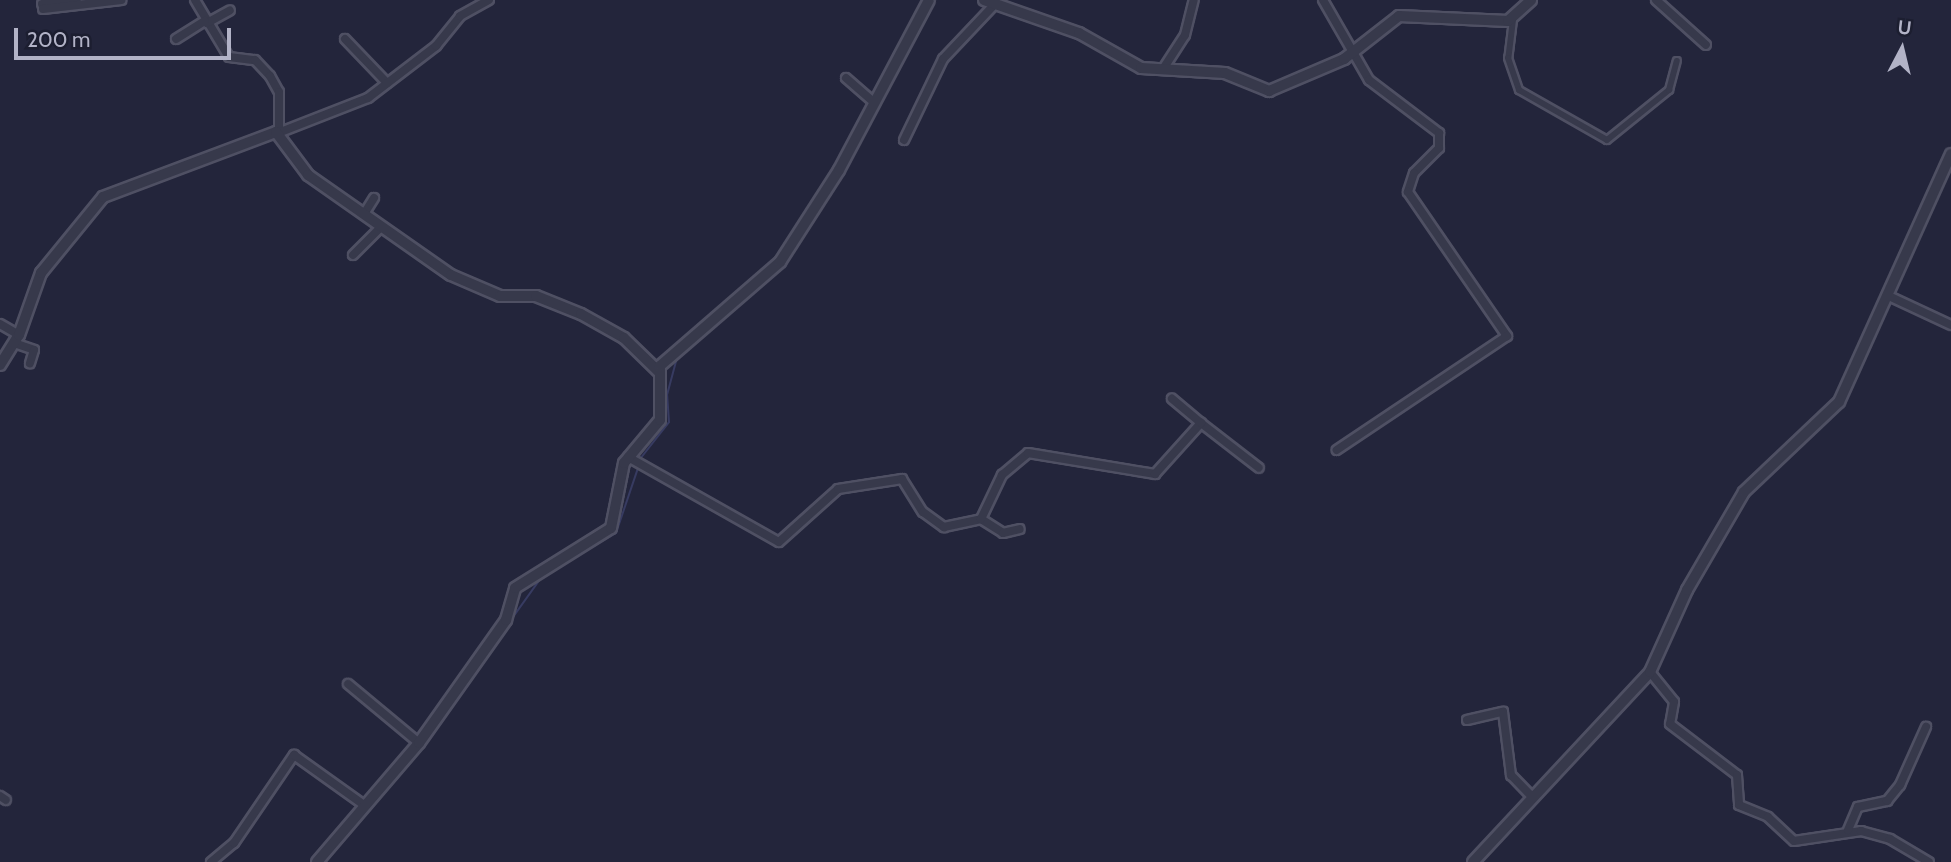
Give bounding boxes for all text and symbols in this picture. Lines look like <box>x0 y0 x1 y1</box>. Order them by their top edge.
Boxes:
scale bar <box>18 14 234 58</box>
north arrow <box>1867 14 1937 84</box>
text: U <box>1896 15 1913 40</box>
text: 200 m <box>27 27 90 52</box>

